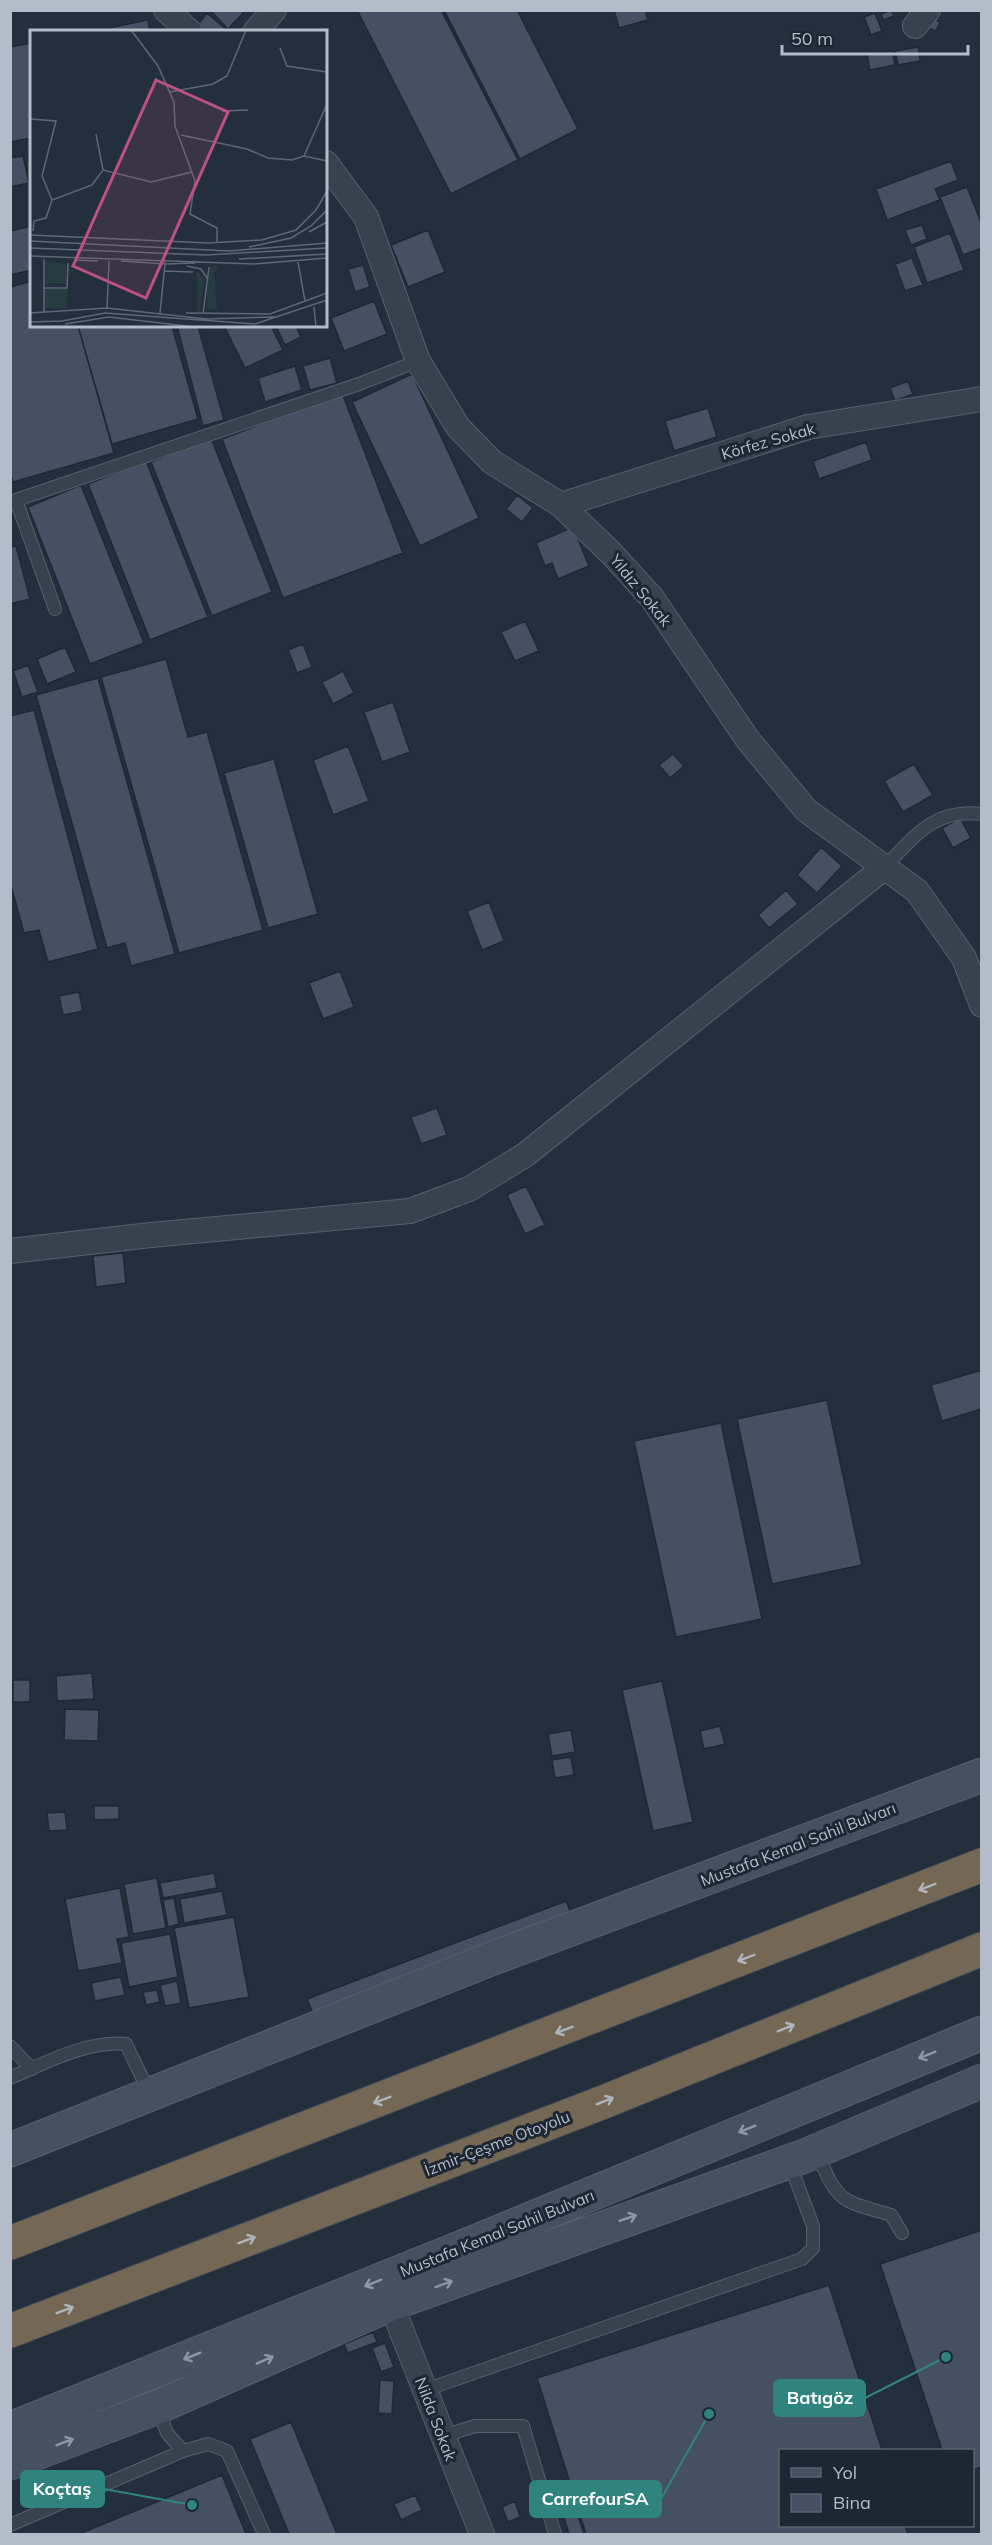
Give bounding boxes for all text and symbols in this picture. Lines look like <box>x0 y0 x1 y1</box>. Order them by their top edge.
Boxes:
scale bar <box>782 18 968 56</box>
text: 50 m <box>791 27 833 50</box>
inset map <box>30 30 327 327</box>
street label: Körfez Sokak <box>719 418 818 464</box>
street label: Yıldız Sokak <box>605 549 677 631</box>
street label: Mustafa Kemal Sahil Bulvarı <box>697 1797 899 1891</box>
one-way arrow <box>918 1882 937 1893</box>
one-way arrow <box>737 1953 755 1964</box>
one-way arrow <box>776 2022 795 2033</box>
one-way arrow <box>555 2025 574 2036</box>
one-way arrow <box>919 2050 937 2061</box>
one-way arrow <box>373 2095 392 2106</box>
one-way arrow <box>595 2095 614 2106</box>
street label: İzmir-Çeşme Otoyolu <box>422 2106 572 2180</box>
one-way arrow <box>738 2124 757 2135</box>
street label: Mustafa Kemal Sahil Bulvarı <box>397 2185 597 2281</box>
one-way arrow <box>618 2212 637 2223</box>
one-way arrow <box>237 2234 256 2245</box>
one-way arrow <box>364 2278 382 2289</box>
one-way arrow <box>435 2278 453 2289</box>
one-way arrow <box>55 2304 74 2315</box>
one-way arrow <box>183 2351 201 2362</box>
one-way arrow <box>255 2353 273 2365</box>
street label: Nilda Sokak <box>411 2374 461 2464</box>
callout: Batıgöz <box>774 2380 865 2416</box>
text: Batıgöz <box>787 2386 853 2409</box>
one-way arrow <box>55 2436 74 2447</box>
legend <box>779 2449 974 2527</box>
text: Yol <box>832 2461 857 2484</box>
callout: Koçtaş <box>21 2471 104 2507</box>
text: Koçtaş <box>33 2477 91 2500</box>
callout: CarrefourSA <box>530 2481 661 2517</box>
text: CarrefourSA <box>542 2487 649 2510</box>
text: Bina <box>833 2491 871 2514</box>

